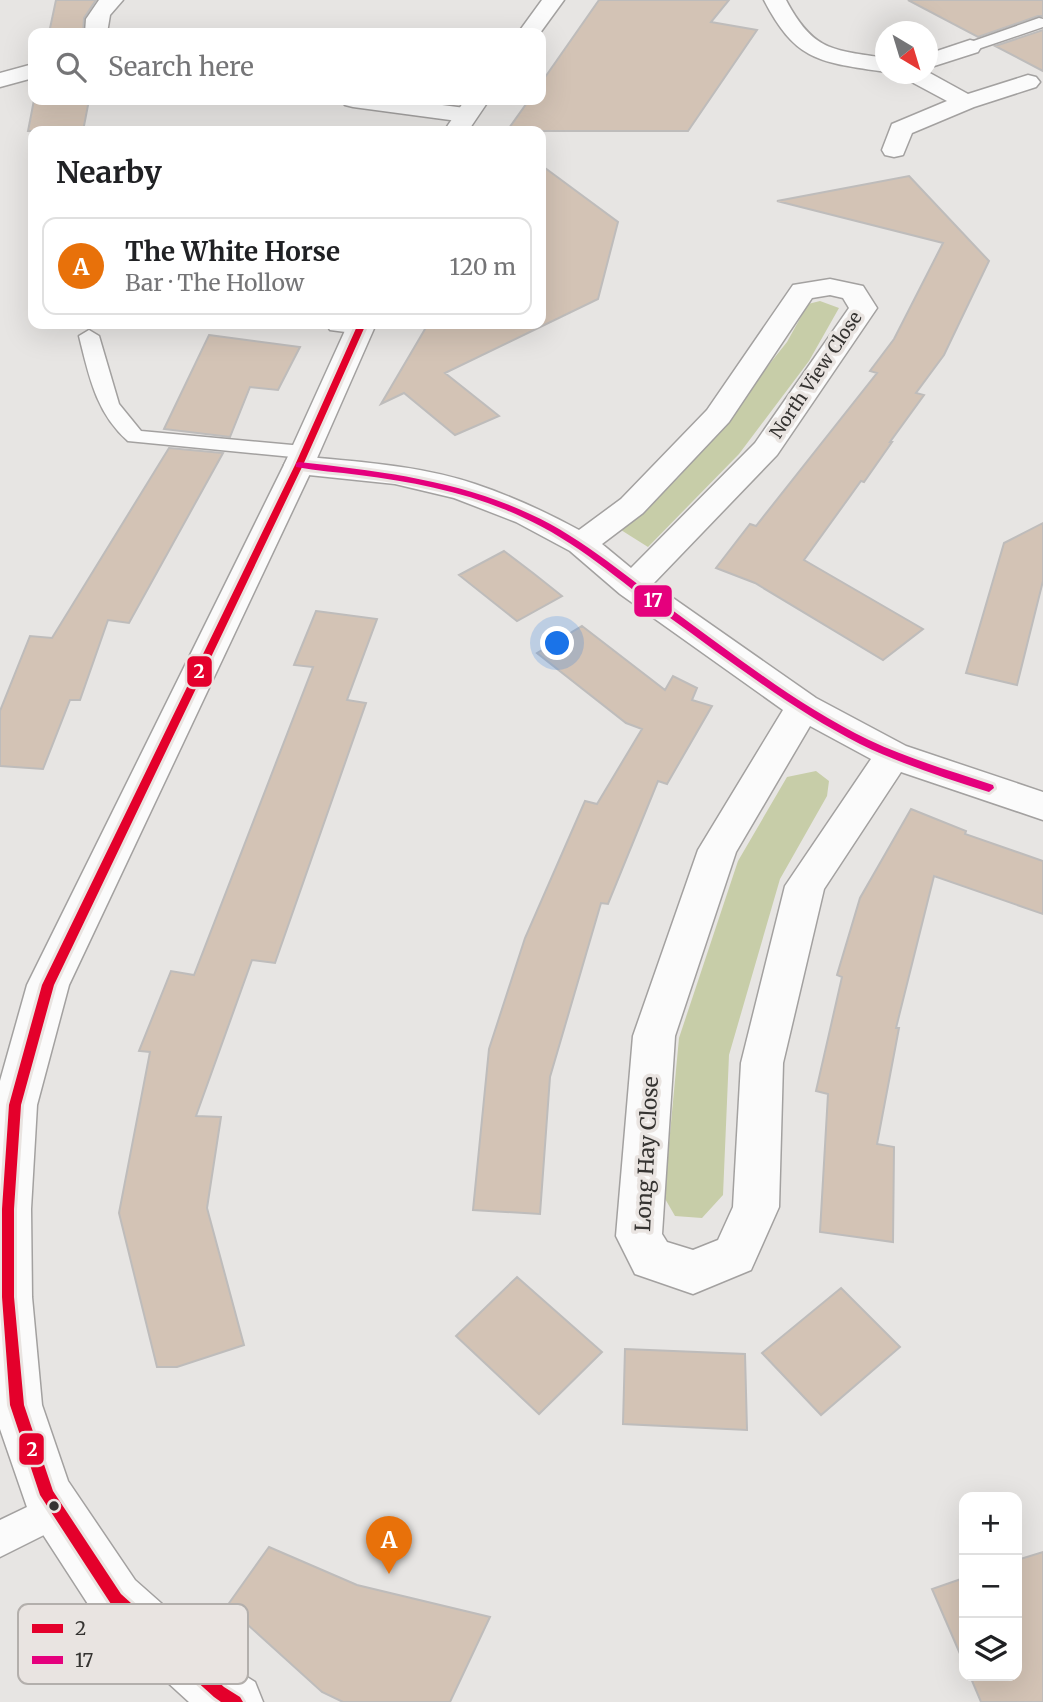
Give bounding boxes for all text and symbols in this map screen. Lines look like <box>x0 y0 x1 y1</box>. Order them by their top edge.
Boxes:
north arrow <box>875 21 938 84</box>
search box <box>28 28 546 105</box>
icon: search <box>52 48 90 86</box>
text: Search here <box>108 50 254 83</box>
text: Nearby <box>56 153 162 191</box>
text: The White Horse <box>125 235 340 268</box>
text: A <box>73 252 89 281</box>
text: 120 m <box>450 252 516 281</box>
text: Bar · The Hollow <box>125 268 304 297</box>
street label: North View Close <box>765 307 867 443</box>
line badge: 17 <box>633 584 673 618</box>
text: 17 <box>643 588 663 612</box>
your location <box>540 626 574 660</box>
line badge: 2 <box>186 655 213 688</box>
text: 2 <box>193 659 205 683</box>
street label: Long Hay Close <box>629 1076 664 1232</box>
line badge: 2 <box>18 1432 45 1466</box>
text: 2 <box>26 1437 38 1461</box>
map controls <box>959 1492 1022 1681</box>
button: + <box>959 1492 1022 1555</box>
unlabelled marker <box>47 1499 61 1513</box>
pin: A <box>366 1516 412 1574</box>
button: − <box>959 1555 1022 1618</box>
legend <box>18 1604 248 1684</box>
text: 2 <box>75 1616 86 1640</box>
button: layers <box>959 1618 1022 1681</box>
text: 17 <box>75 1648 94 1672</box>

